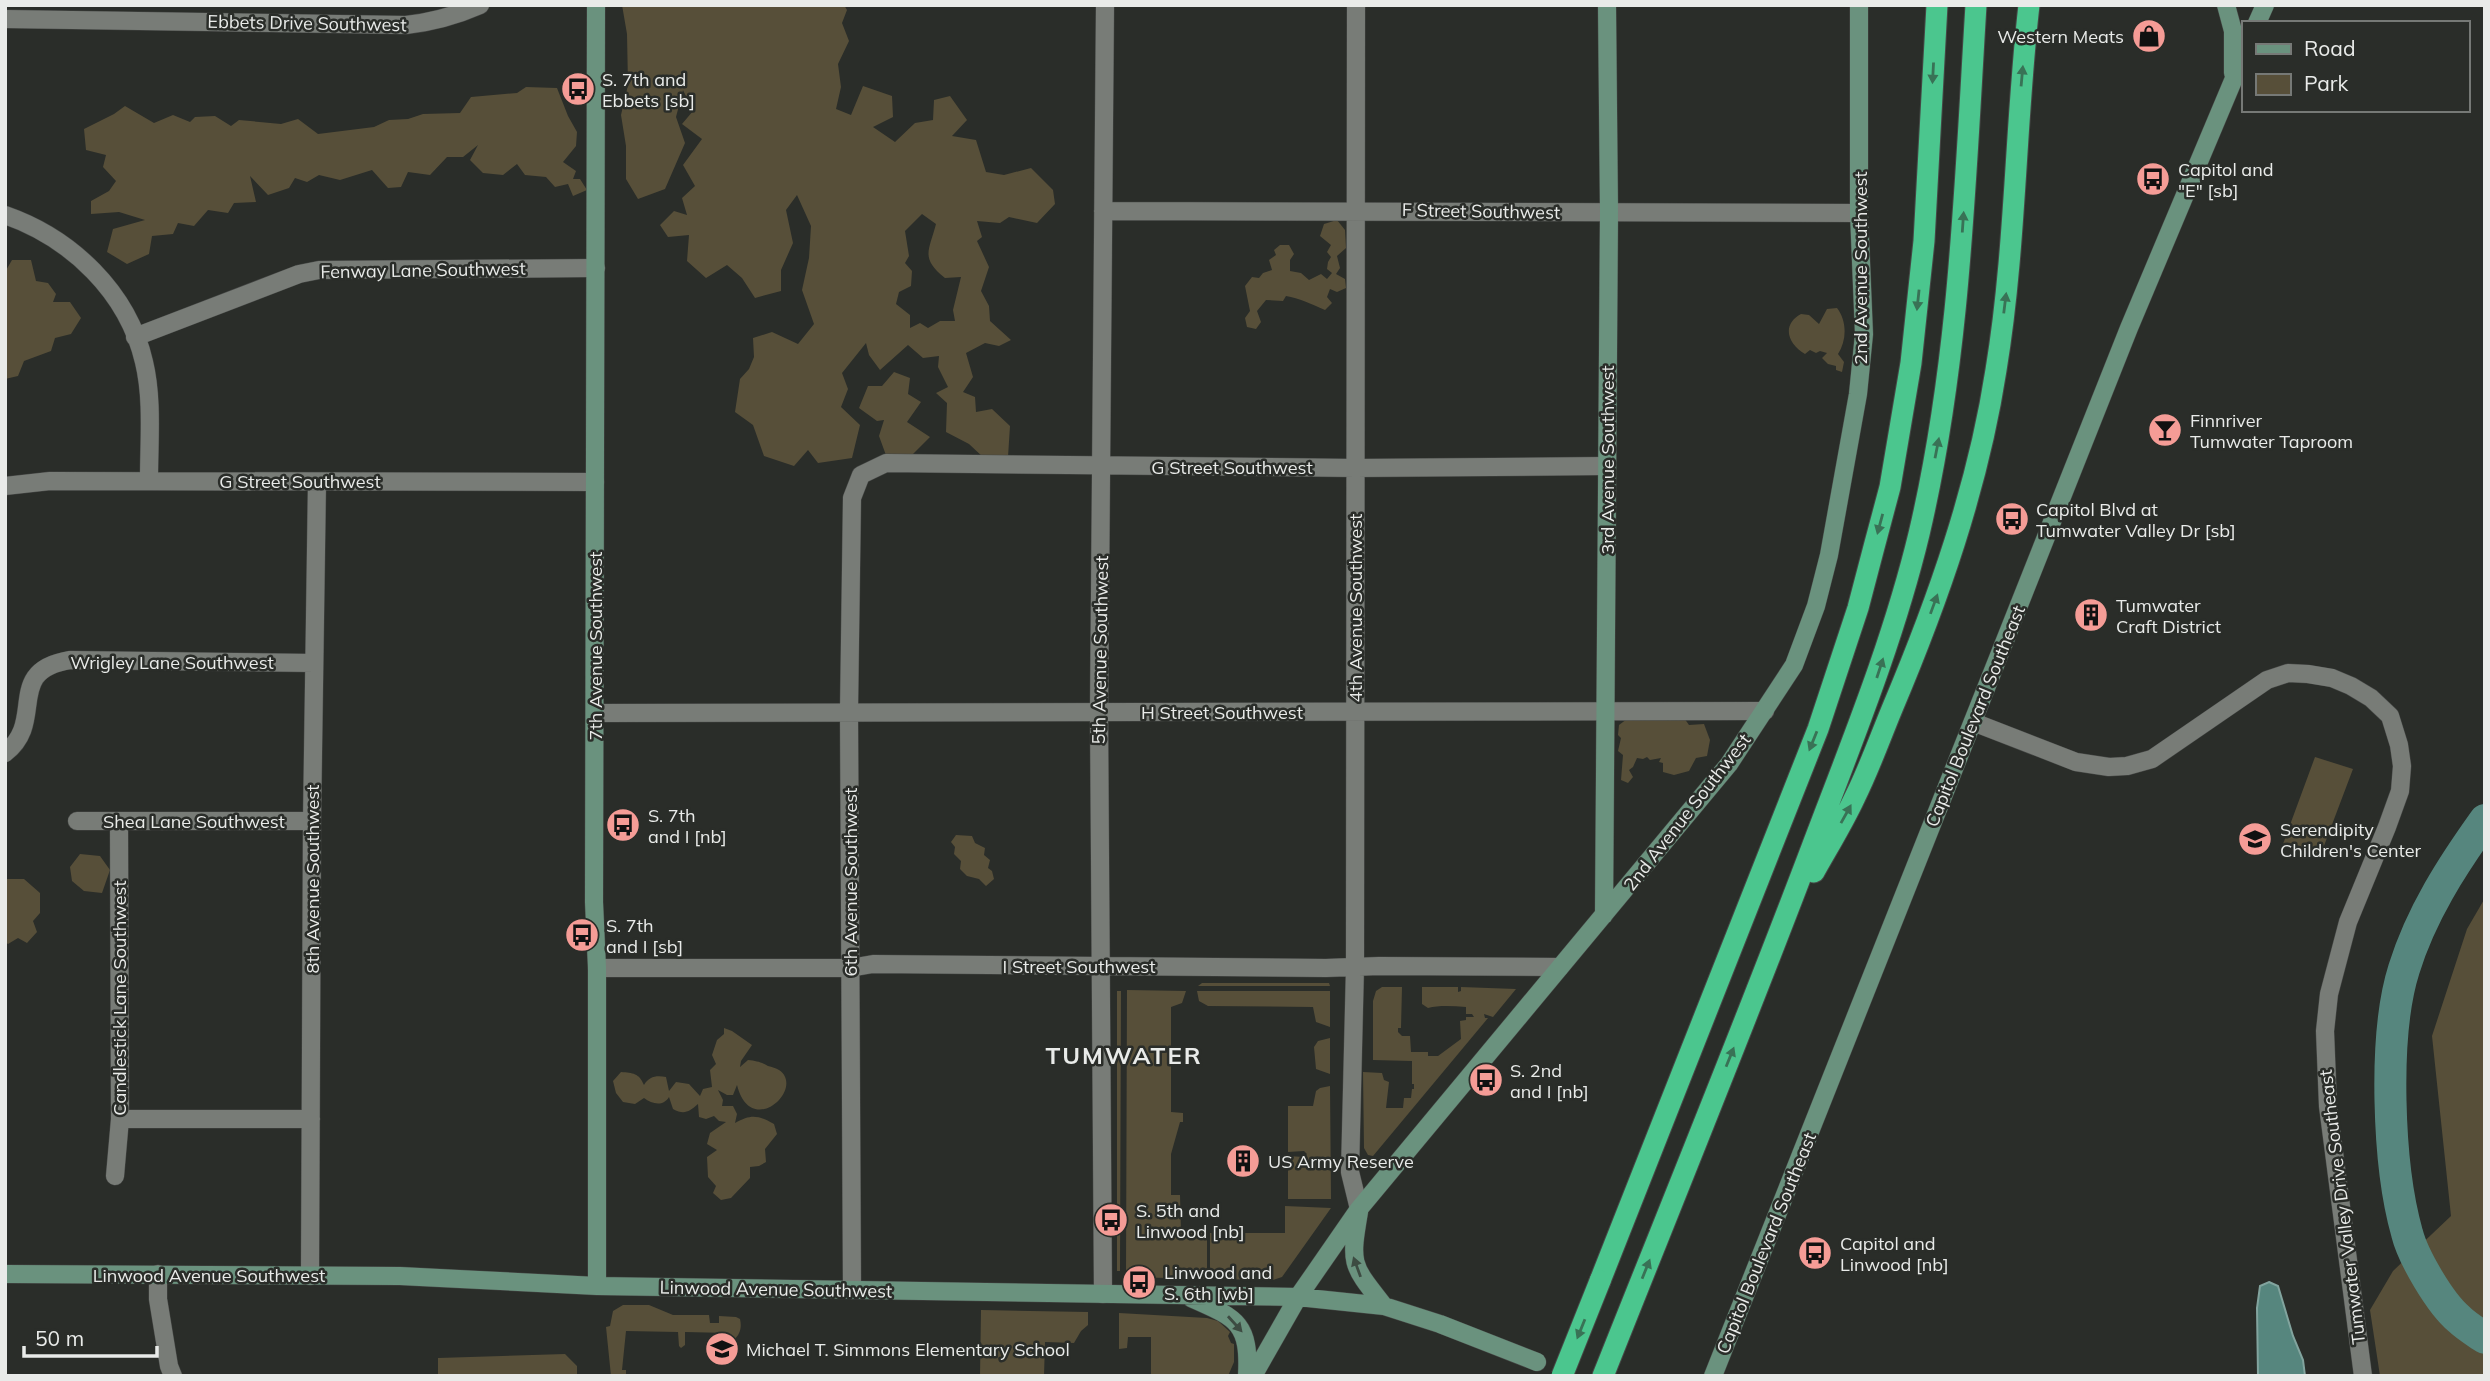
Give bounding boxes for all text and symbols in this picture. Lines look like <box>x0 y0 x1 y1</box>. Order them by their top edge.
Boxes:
street label: Ebbets Drive Southwest <box>207 10 407 36</box>
shop icon: Western Meats <box>2130 17 2168 55</box>
legend <box>2242 21 2469 112</box>
place label: Western Meats <box>1997 25 2124 48</box>
text: Road <box>2304 35 2355 61</box>
one-way arrow <box>1928 63 1939 85</box>
one-way arrow <box>2017 65 2028 87</box>
place label: S. 7th and Ebbets [sb] <box>602 68 695 112</box>
bus stop icon: S. 7th and Ebbets [sb] <box>559 70 597 108</box>
text: Park <box>2304 70 2348 96</box>
place label: Capitol and "E" [sb] <box>2178 158 2274 202</box>
bus stop icon: Capitol and "E" [sb] <box>2134 160 2172 198</box>
street label: 2nd Avenue Southwest <box>1849 171 1872 365</box>
street label: F Street Southwest <box>1402 198 1560 224</box>
one-way arrow <box>1958 211 1969 233</box>
street label: Fenway Lane Southwest <box>320 257 526 283</box>
one-way arrow <box>1912 290 1923 312</box>
one-way arrow <box>2000 292 2011 314</box>
street label: 3rd Avenue Southwest <box>1596 365 1619 555</box>
place label: Finnriver Tumwater Taproom <box>2190 409 2353 453</box>
bar icon: Finnriver Tumwater Taproom <box>2146 411 2184 449</box>
one-way arrow <box>1931 437 1942 459</box>
street label: G Street Southwest <box>1151 456 1313 479</box>
street label: G Street Southwest <box>219 470 381 493</box>
place label: Capitol Blvd at Tumwater Valley Dr [sb] <box>2036 498 2236 542</box>
bus stop icon: Capitol Blvd at Tumwater Valley Dr [sb] <box>1993 500 2031 538</box>
street label: 4th Avenue Southwest <box>1344 514 1367 702</box>
one-way arrow <box>1874 514 1885 536</box>
street label: 7th Avenue Southwest <box>584 552 607 740</box>
street label: 5th Avenue Southwest <box>1087 555 1113 745</box>
one-way arrow <box>1929 593 1940 614</box>
place label: Tumwater Craft District <box>2116 594 2221 638</box>
building icon: Tumwater Craft District <box>2072 596 2110 634</box>
street label: Capitol Boulevard Southeast <box>1920 602 2030 830</box>
street label: Wrigley Lane Southwest <box>70 651 274 674</box>
one-way arrow <box>1875 657 1885 678</box>
street label: H Street Southwest <box>1141 701 1303 724</box>
street label: 2nd Avenue Southwest <box>1618 729 1756 895</box>
one-way arrow <box>1807 731 1818 752</box>
street label: 8th Avenue Southwest <box>301 785 324 973</box>
street label: 6th Avenue Southwest <box>839 788 862 976</box>
place label: S. 7th and I [nb] <box>648 804 727 848</box>
one-way arrow <box>1840 804 1852 823</box>
bus stop icon: S. 7th and I [nb] <box>604 806 642 844</box>
street label: Shea Lane Southwest <box>103 810 285 833</box>
place label: Serendipity Children's Center <box>2280 818 2422 862</box>
school or university icon: Serendipity Children's Center <box>2236 820 2274 858</box>
street label: Candlestick Lane Southwest <box>108 880 131 1116</box>
place label: S. 7th and I [sb] <box>606 914 683 958</box>
bus stop icon: S. 7th and I [sb] <box>563 916 601 954</box>
street label: I Street Southwest <box>1003 955 1155 978</box>
district label: TUMWATER <box>1045 1040 1203 1070</box>
one-way arrow <box>1724 1047 1735 1068</box>
place label: S. 2nd and I [nb] <box>1510 1059 1589 1103</box>
bus stop icon: S. 2nd and I [nb] <box>1467 1061 1505 1099</box>
street label: Tumwater Valley Drive Southeast <box>2314 1068 2370 1346</box>
street label: Capitol Boulevard Southeast <box>1711 1129 1821 1357</box>
building icon: US Army Reserve <box>1224 1142 1262 1180</box>
place label: US Army Reserve <box>1268 1150 1414 1173</box>
place label: S. 5th and Linwood [nb] <box>1136 1199 1245 1243</box>
bus stop icon: S. 5th and Linwood [nb] <box>1092 1201 1130 1239</box>
place label: Capitol and Linwood [nb] <box>1840 1232 1949 1276</box>
bus stop icon: Capitol and Linwood [nb] <box>1796 1234 1834 1272</box>
one-way arrow <box>1351 1256 1362 1277</box>
one-way arrow <box>1640 1258 1651 1279</box>
place label: Linwood and S. 6th [wb] <box>1164 1261 1272 1305</box>
bus stop icon: Linwood and S. 6th [wb] <box>1120 1263 1158 1301</box>
street label: Linwood Avenue Southwest <box>93 1264 325 1287</box>
street label: Linwood Avenue Southwest <box>660 1275 892 1303</box>
scale bar <box>24 1314 158 1358</box>
one-way arrow <box>1227 1315 1243 1333</box>
one-way arrow <box>1575 1318 1586 1339</box>
text: 50 m <box>35 1325 84 1351</box>
school or university icon: Michael T. Simmons Elementary School <box>703 1330 741 1368</box>
place label: Michael T. Simmons Elementary School <box>746 1338 1070 1361</box>

